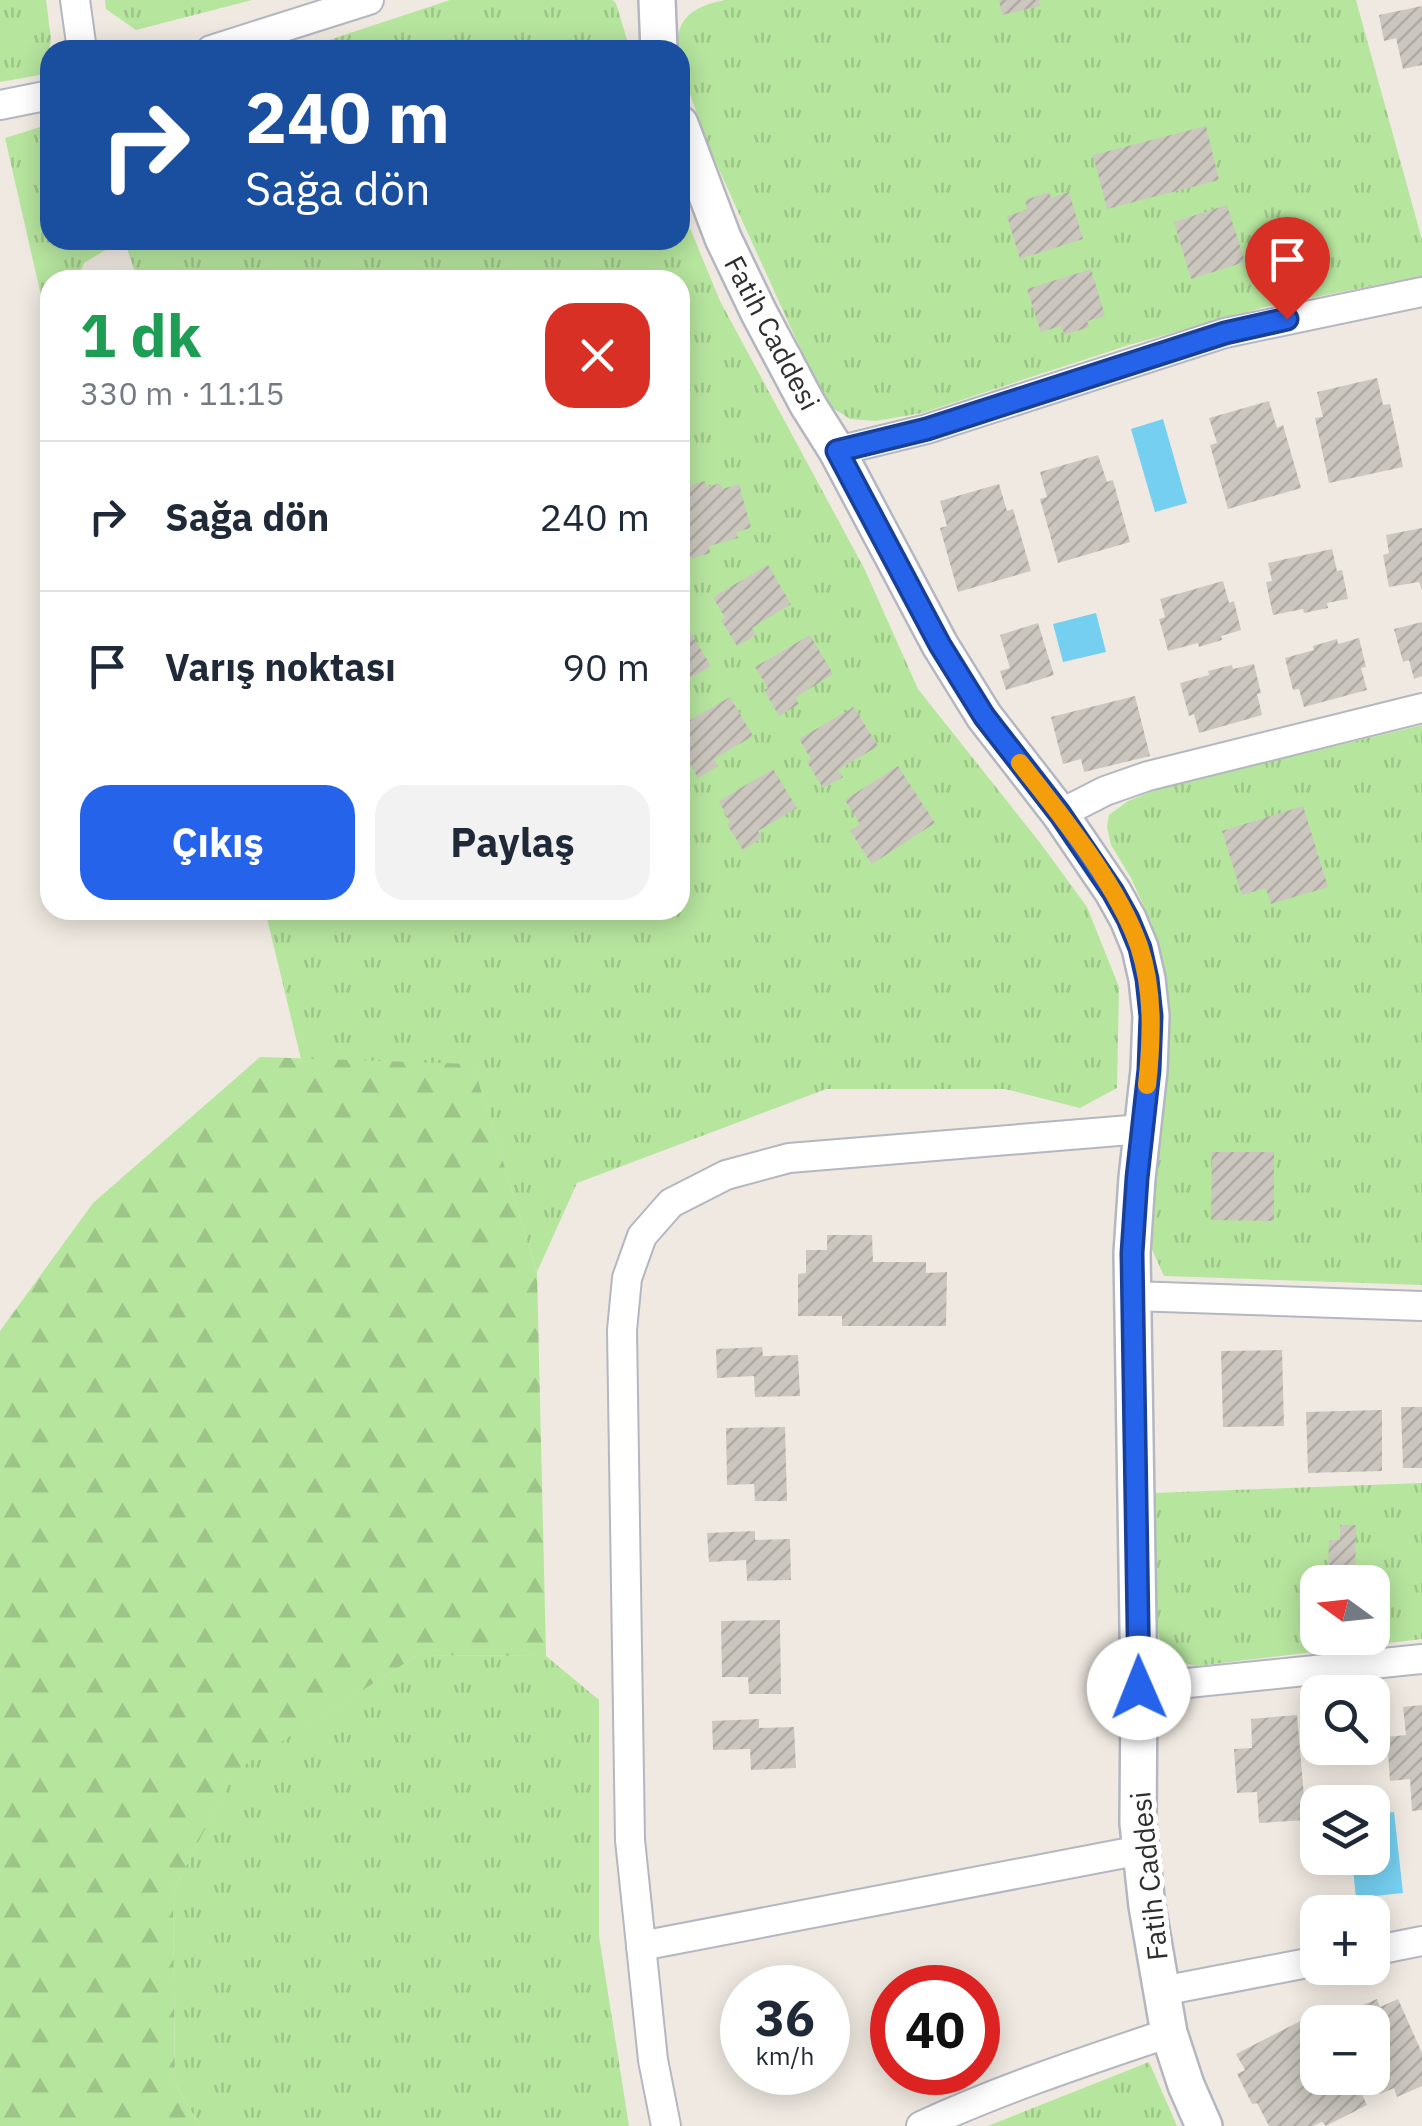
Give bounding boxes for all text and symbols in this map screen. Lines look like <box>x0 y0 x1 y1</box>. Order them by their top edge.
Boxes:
text: 240 m <box>245 71 450 162</box>
icon: right <box>80 80 210 210</box>
text: Sağa dön <box>245 159 430 217</box>
pin <box>1245 217 1330 320</box>
icon: arrive <box>1260 232 1315 287</box>
street label: Fatih Caddesi <box>716 249 829 416</box>
text: 1 dk <box>80 295 201 374</box>
button: close <box>545 303 650 408</box>
text: 330 m · 11:15 <box>80 372 285 414</box>
icon: right <box>80 489 135 544</box>
text: Sağa dön <box>165 492 329 541</box>
text: 240 m <box>539 492 650 541</box>
icon: arrive <box>80 639 135 694</box>
text: Varış noktası <box>165 642 396 691</box>
text: 90 m <box>562 642 650 691</box>
button: Çıkış <box>80 785 355 900</box>
button: Paylaş <box>375 785 650 900</box>
north arrow <box>1300 1565 1390 1655</box>
map controls <box>1300 1565 1390 2095</box>
position arrow <box>1087 1636 1191 1740</box>
button: search <box>1300 1675 1390 1765</box>
button: layers <box>1300 1785 1390 1875</box>
street label: Fatih Caddesi <box>1121 1790 1176 1962</box>
button: + <box>1300 1895 1390 1985</box>
speed limit sign: 40 <box>870 1965 1000 2095</box>
text: 36 <box>755 1985 815 2050</box>
button: − <box>1300 2005 1390 2095</box>
text: km/h <box>756 2039 814 2072</box>

